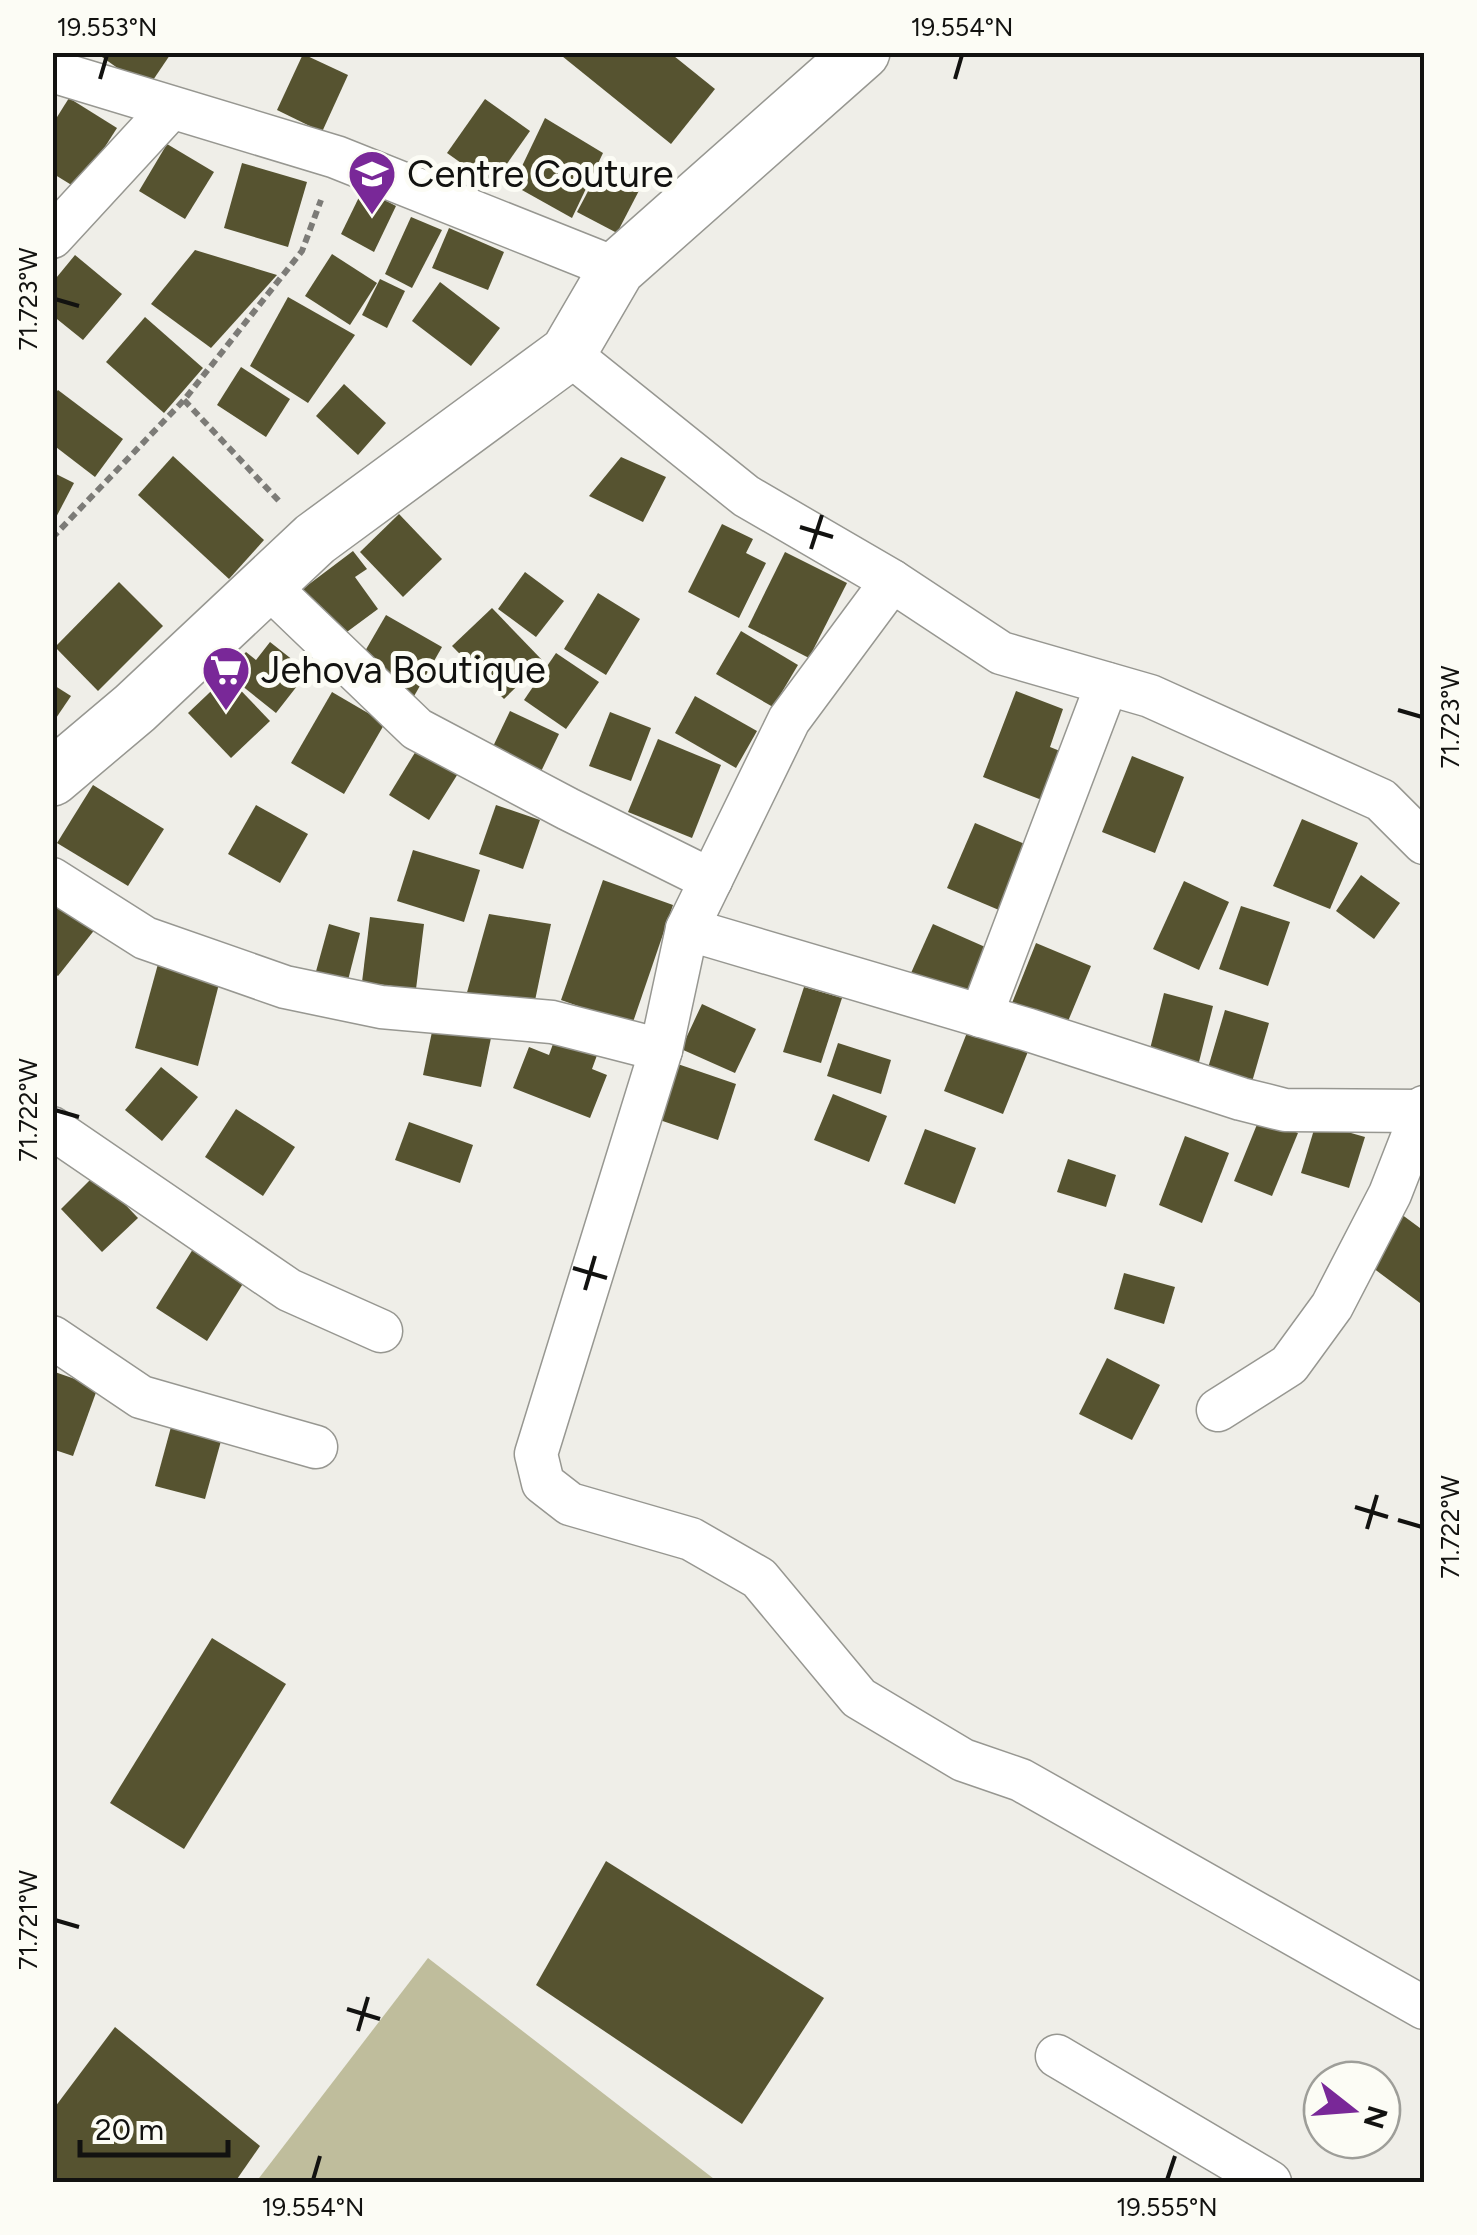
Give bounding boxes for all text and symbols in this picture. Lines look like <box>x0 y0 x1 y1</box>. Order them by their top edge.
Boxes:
text: 19.553°N <box>57 12 157 42</box>
text: 19.554°N <box>911 12 1013 42</box>
school or university icon: Centre Couture <box>346 148 398 216</box>
place label: Centre Couture <box>407 151 674 197</box>
text: 71.723°W <box>13 247 43 351</box>
supermarket icon: Jehova Boutique <box>200 644 252 712</box>
place label: Jehova Boutique <box>261 647 546 693</box>
text: 71.723°W <box>1435 665 1465 769</box>
text: 71.722°W <box>13 1058 43 1162</box>
text: 71.722°W <box>1435 1475 1465 1579</box>
text: 71.721°W <box>13 1870 43 1970</box>
north arrow <box>1302 2060 1402 2160</box>
scale bar <box>80 2095 228 2157</box>
text: N <box>1356 2102 1395 2133</box>
text: 20 m <box>95 2111 164 2148</box>
text: 19.554°N <box>262 2192 364 2222</box>
text: 19.555°N <box>1116 2192 1218 2222</box>

